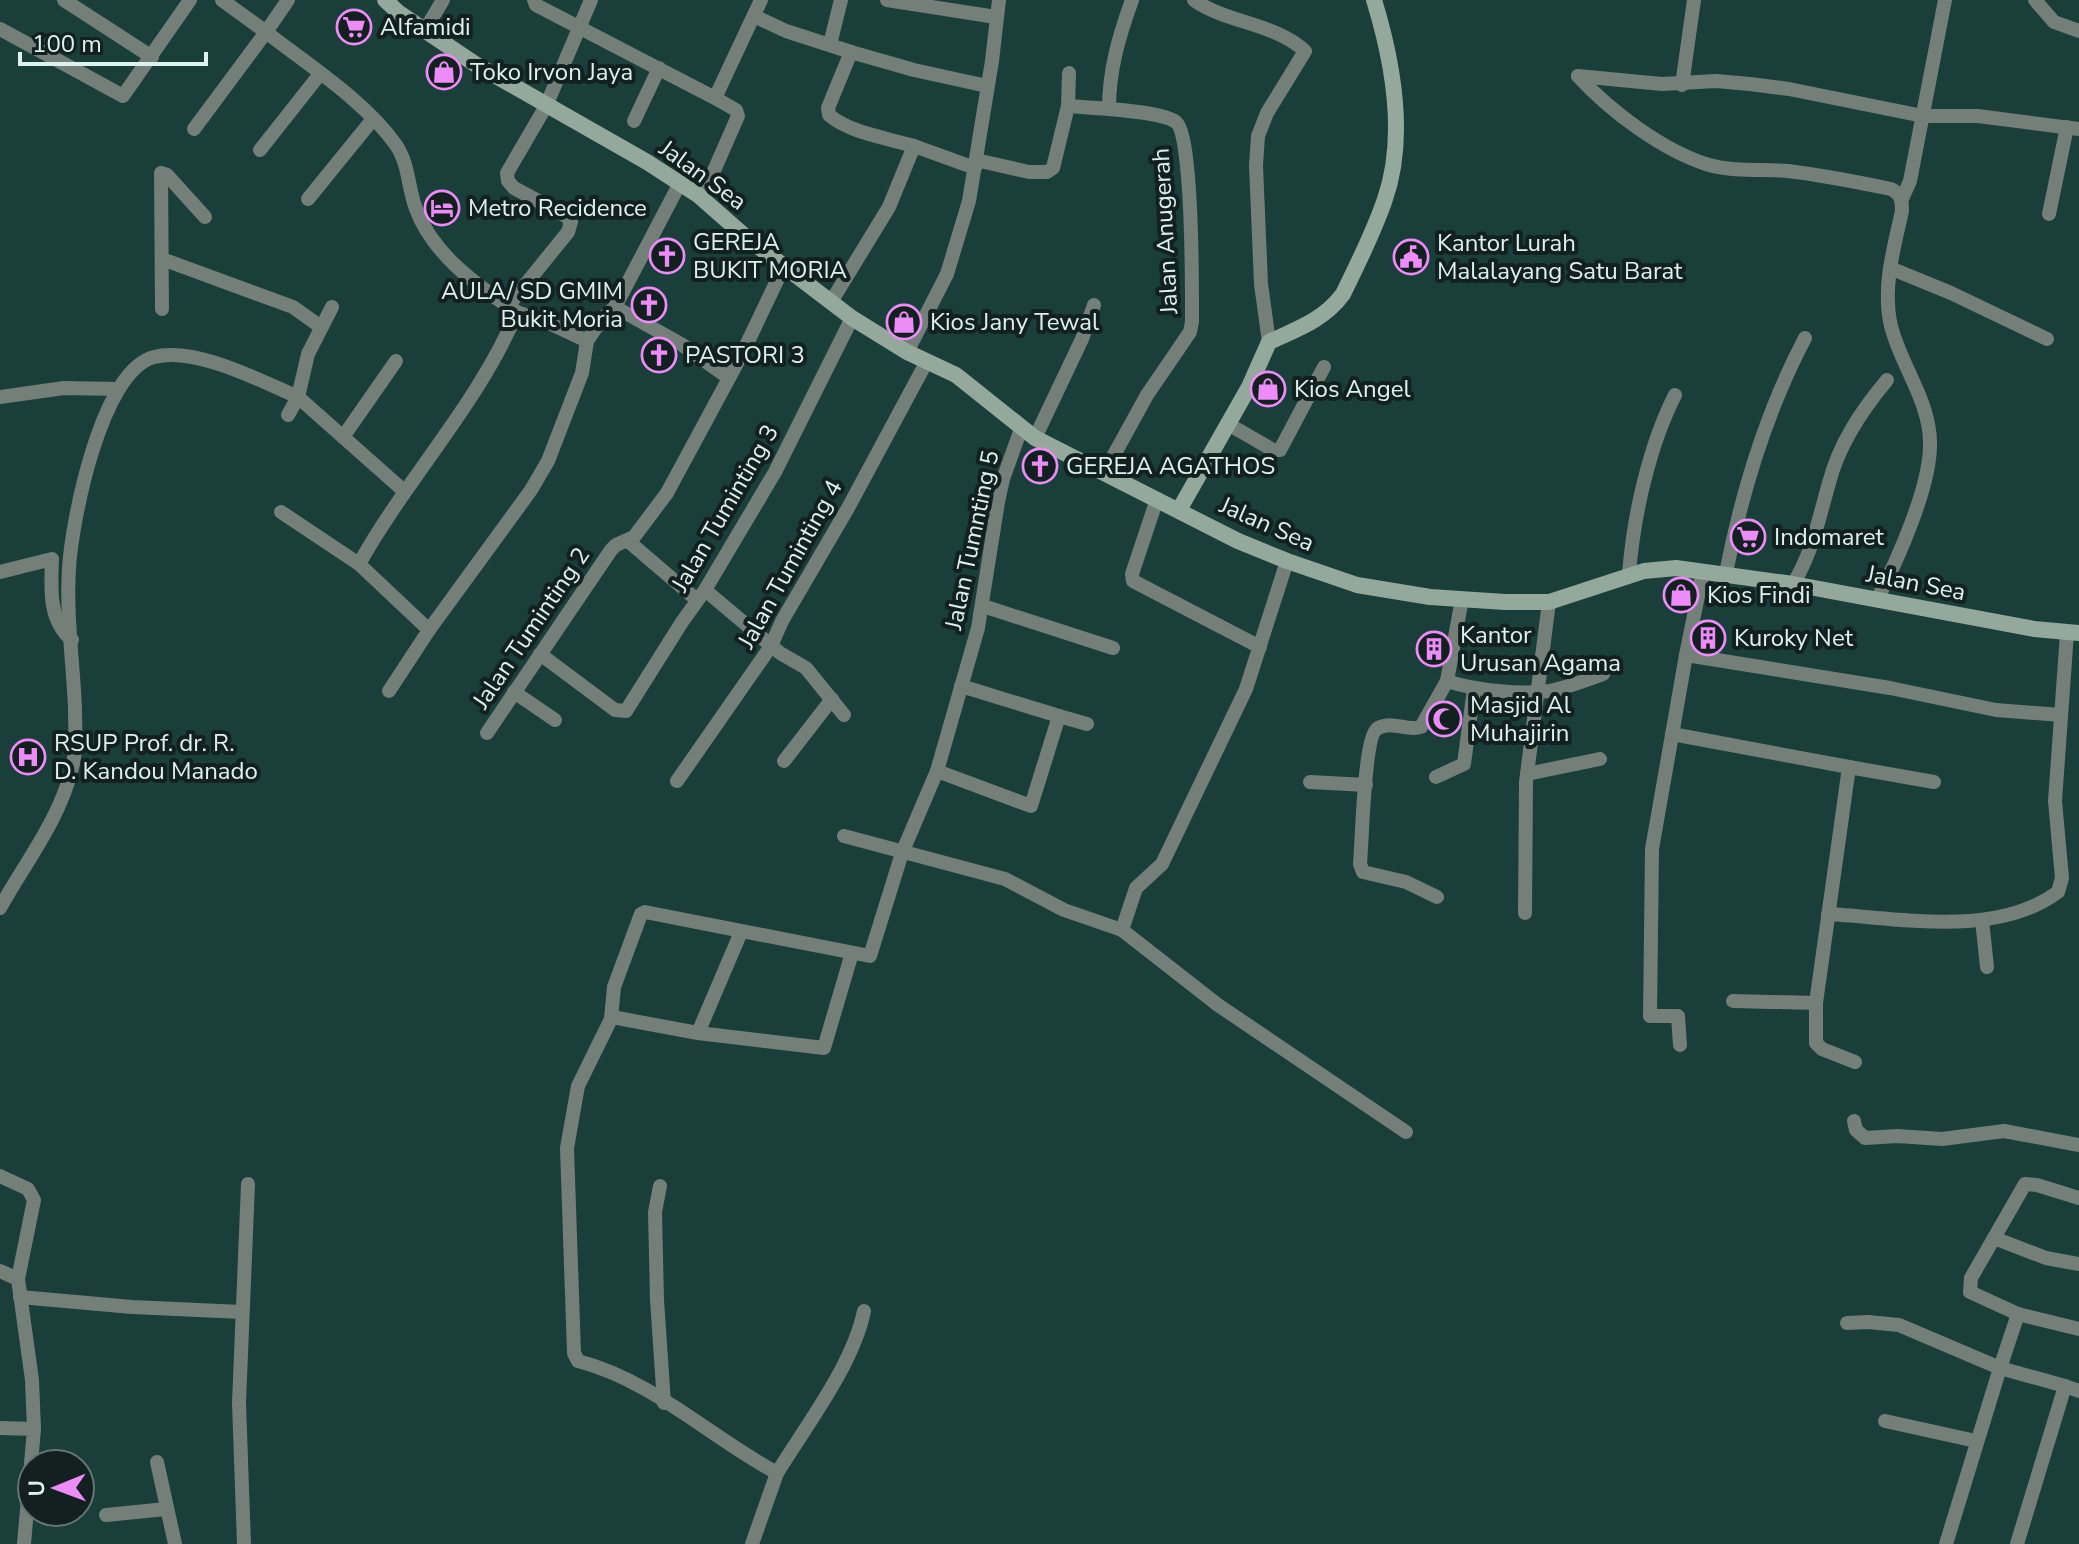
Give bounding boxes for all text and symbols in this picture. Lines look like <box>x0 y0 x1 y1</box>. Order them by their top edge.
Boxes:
supermarket icon: Alfamidi <box>335 8 373 46</box>
place label: Alfamidi <box>380 11 471 43</box>
scale bar <box>20 16 206 66</box>
text: 100 m <box>32 28 102 60</box>
shop icon: Toko Irvon Jaya <box>425 53 463 91</box>
place label: Toko Irvon Jaya <box>470 56 633 88</box>
street label: Jalan Sea <box>652 132 753 217</box>
street label: Jalan Anugerah <box>1145 147 1185 316</box>
hotel icon: Metro Recidence <box>423 189 461 227</box>
place label: Metro Recidence <box>468 192 647 224</box>
place label: GEREJA BUKIT MORIA <box>693 226 848 286</box>
place label: Kantor Lurah Malalayang Satu Barat <box>1437 227 1683 287</box>
church icon: GEREJA BUKIT MORIA <box>648 237 686 275</box>
public building icon: Kantor Lurah Malalayang Satu Barat <box>1392 238 1430 276</box>
place label: AULA/ SD GMIM Bukit Moria <box>441 275 623 335</box>
church icon: AULA/ SD GMIM Bukit Moria <box>630 286 668 324</box>
shop icon: Kios Jany Tewal <box>885 303 923 341</box>
place label: Kios Jany Tewal <box>930 306 1099 338</box>
church icon: PASTORI 3 <box>640 336 678 374</box>
place label: PASTORI 3 <box>685 339 805 371</box>
shop icon: Kios Angel <box>1249 370 1287 408</box>
place label: Kios Angel <box>1294 373 1411 405</box>
street label: Jalan Tuminting 3 <box>664 418 786 598</box>
street label: Jalan Tumnting 5 <box>937 447 1007 634</box>
church icon: GEREJA AGATHOS <box>1021 447 1059 485</box>
place label: GEREJA AGATHOS <box>1066 450 1275 482</box>
street label: Jalan Tuminting 4 <box>730 474 850 655</box>
street label: Jalan Sea <box>1214 489 1319 559</box>
supermarket icon: Indomaret <box>1729 518 1767 556</box>
place label: Indomaret <box>1774 521 1885 553</box>
street label: Jalan Tuminting 2 <box>465 541 597 716</box>
street label: Jalan Sea <box>1863 558 1968 608</box>
shop icon: Kios Findi <box>1662 576 1700 614</box>
place label: Kios Findi <box>1707 579 1811 611</box>
place label: Kantor Urusan Agama <box>1460 619 1621 679</box>
building icon: Kuroky Net <box>1689 619 1727 657</box>
place label: Kuroky Net <box>1734 622 1854 654</box>
building icon: Kantor Urusan Agama <box>1415 630 1453 668</box>
place label: Masjid Al Muhajirin <box>1470 689 1571 749</box>
mosque icon: Masjid Al Muhajirin <box>1425 700 1463 738</box>
place label: RSUP Prof. dr. R. D. Kandou Manado <box>54 727 258 787</box>
hospital icon: RSUP Prof. dr. R. D. Kandou Manado <box>9 738 47 776</box>
north arrow <box>16 1448 96 1528</box>
text: U <box>22 1480 52 1497</box>

